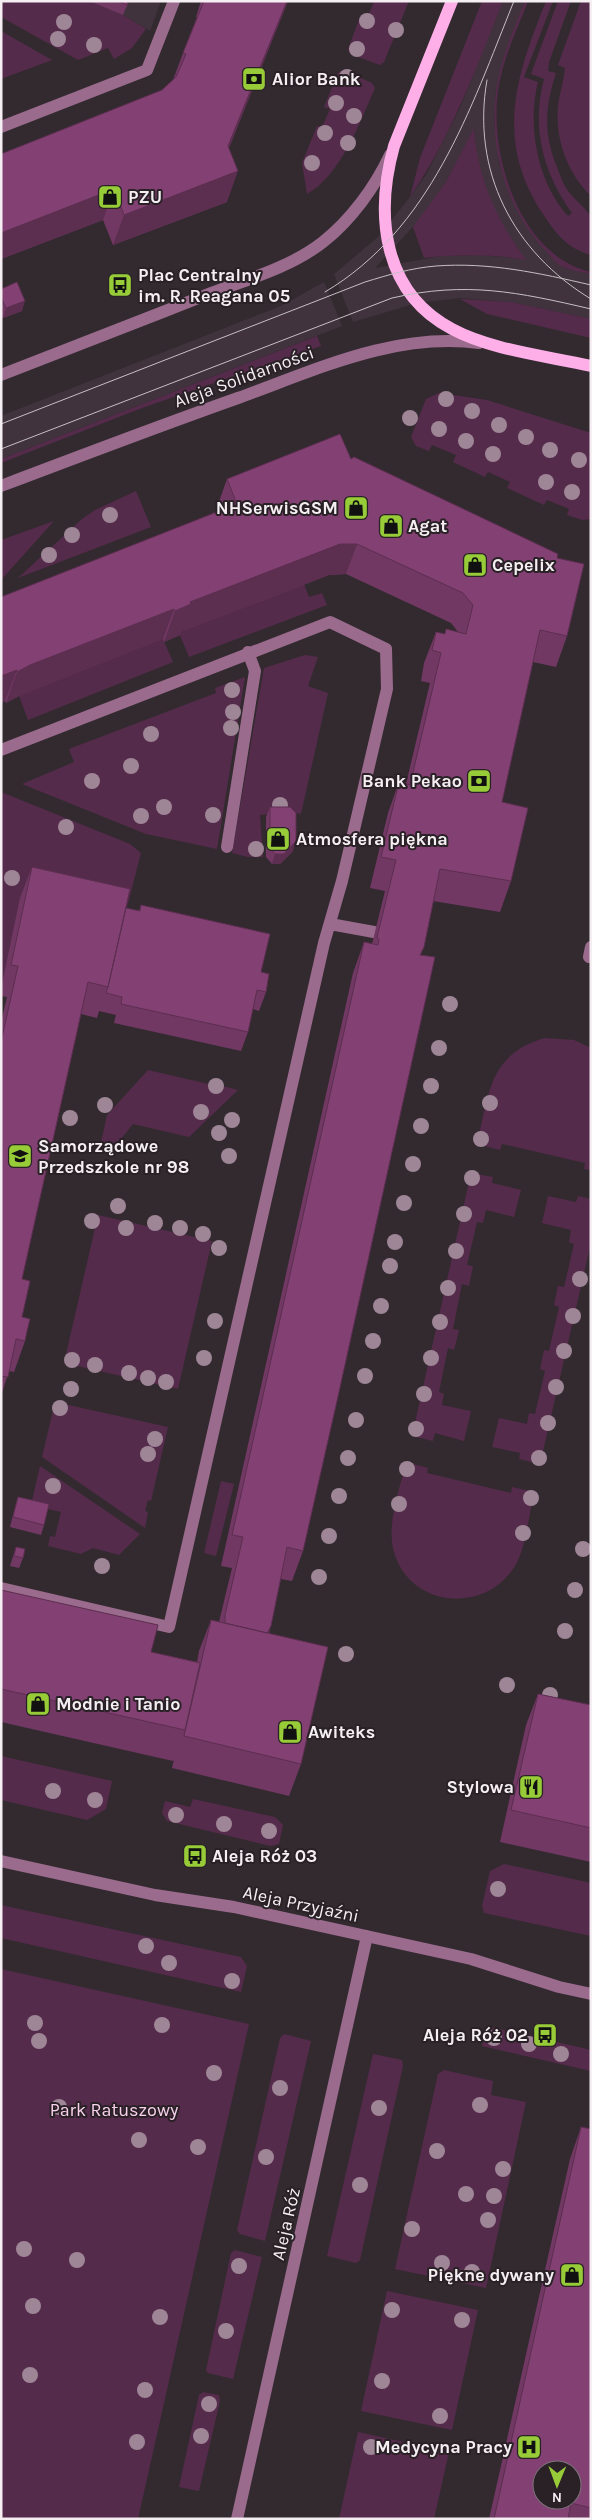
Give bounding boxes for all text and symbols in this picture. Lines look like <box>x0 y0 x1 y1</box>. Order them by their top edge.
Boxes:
bank icon: Alior Bank <box>241 66 267 92</box>
place label: Alior Bank <box>272 68 361 90</box>
shop icon: PZU <box>97 184 123 210</box>
place label: PZU <box>128 186 162 208</box>
place label: Plac Centralny im. R. Reagana 05 <box>138 264 290 307</box>
bus stop icon: Plac Centralny im. R. Reagana 05 <box>107 272 133 298</box>
street label: Aleja Solidarności <box>171 341 317 413</box>
shop icon: NHSerwisGSM <box>343 495 369 521</box>
place label: NHSerwisGSM <box>216 497 338 519</box>
shop icon: Agat <box>378 513 404 539</box>
place label: Agat <box>408 515 447 537</box>
shop icon: Cepelix <box>462 552 488 578</box>
place label: Cepelix <box>492 554 555 576</box>
bank icon: Bank Pekao <box>466 768 492 794</box>
place label: Bank Pekao <box>362 770 462 792</box>
shop icon: Atmosfera piękna <box>265 826 291 852</box>
place label: Atmosfera piękna <box>296 828 448 850</box>
place label: Samorządowe Przedszkole nr 98 <box>38 1135 189 1178</box>
school or university icon: Samorządowe Przedszkole nr 98 <box>7 1143 33 1169</box>
shop icon: Modnie i Tanio <box>25 1691 51 1717</box>
place label: Modnie i Tanio <box>56 1693 180 1715</box>
shop icon: Awiteks <box>277 1719 303 1745</box>
place label: Awiteks <box>308 1721 375 1743</box>
restaurant icon: Stylowa <box>518 1774 544 1800</box>
place label: Stylowa <box>447 1776 514 1798</box>
bus stop icon: Aleja Róż 03 <box>182 1843 208 1869</box>
place label: Aleja Róż 03 <box>212 1845 317 1867</box>
street label: Aleja Przyjaźni <box>241 1881 361 1927</box>
bus stop icon: Aleja Róż 02 <box>532 2022 558 2048</box>
place label: Aleja Róż 02 <box>423 2024 528 2046</box>
park label: Park Ratuszowy <box>50 2099 179 2121</box>
street label: Aleja Róż <box>267 2186 305 2262</box>
shop icon: Piękne dywany <box>559 2262 585 2288</box>
place label: Piękne dywany <box>428 2264 554 2286</box>
hospital icon: Medycyna Pracy <box>516 2434 542 2460</box>
place label: Medycyna Pracy <box>375 2436 512 2458</box>
north arrow <box>532 2460 582 2510</box>
text: N <box>552 2489 562 2506</box>

